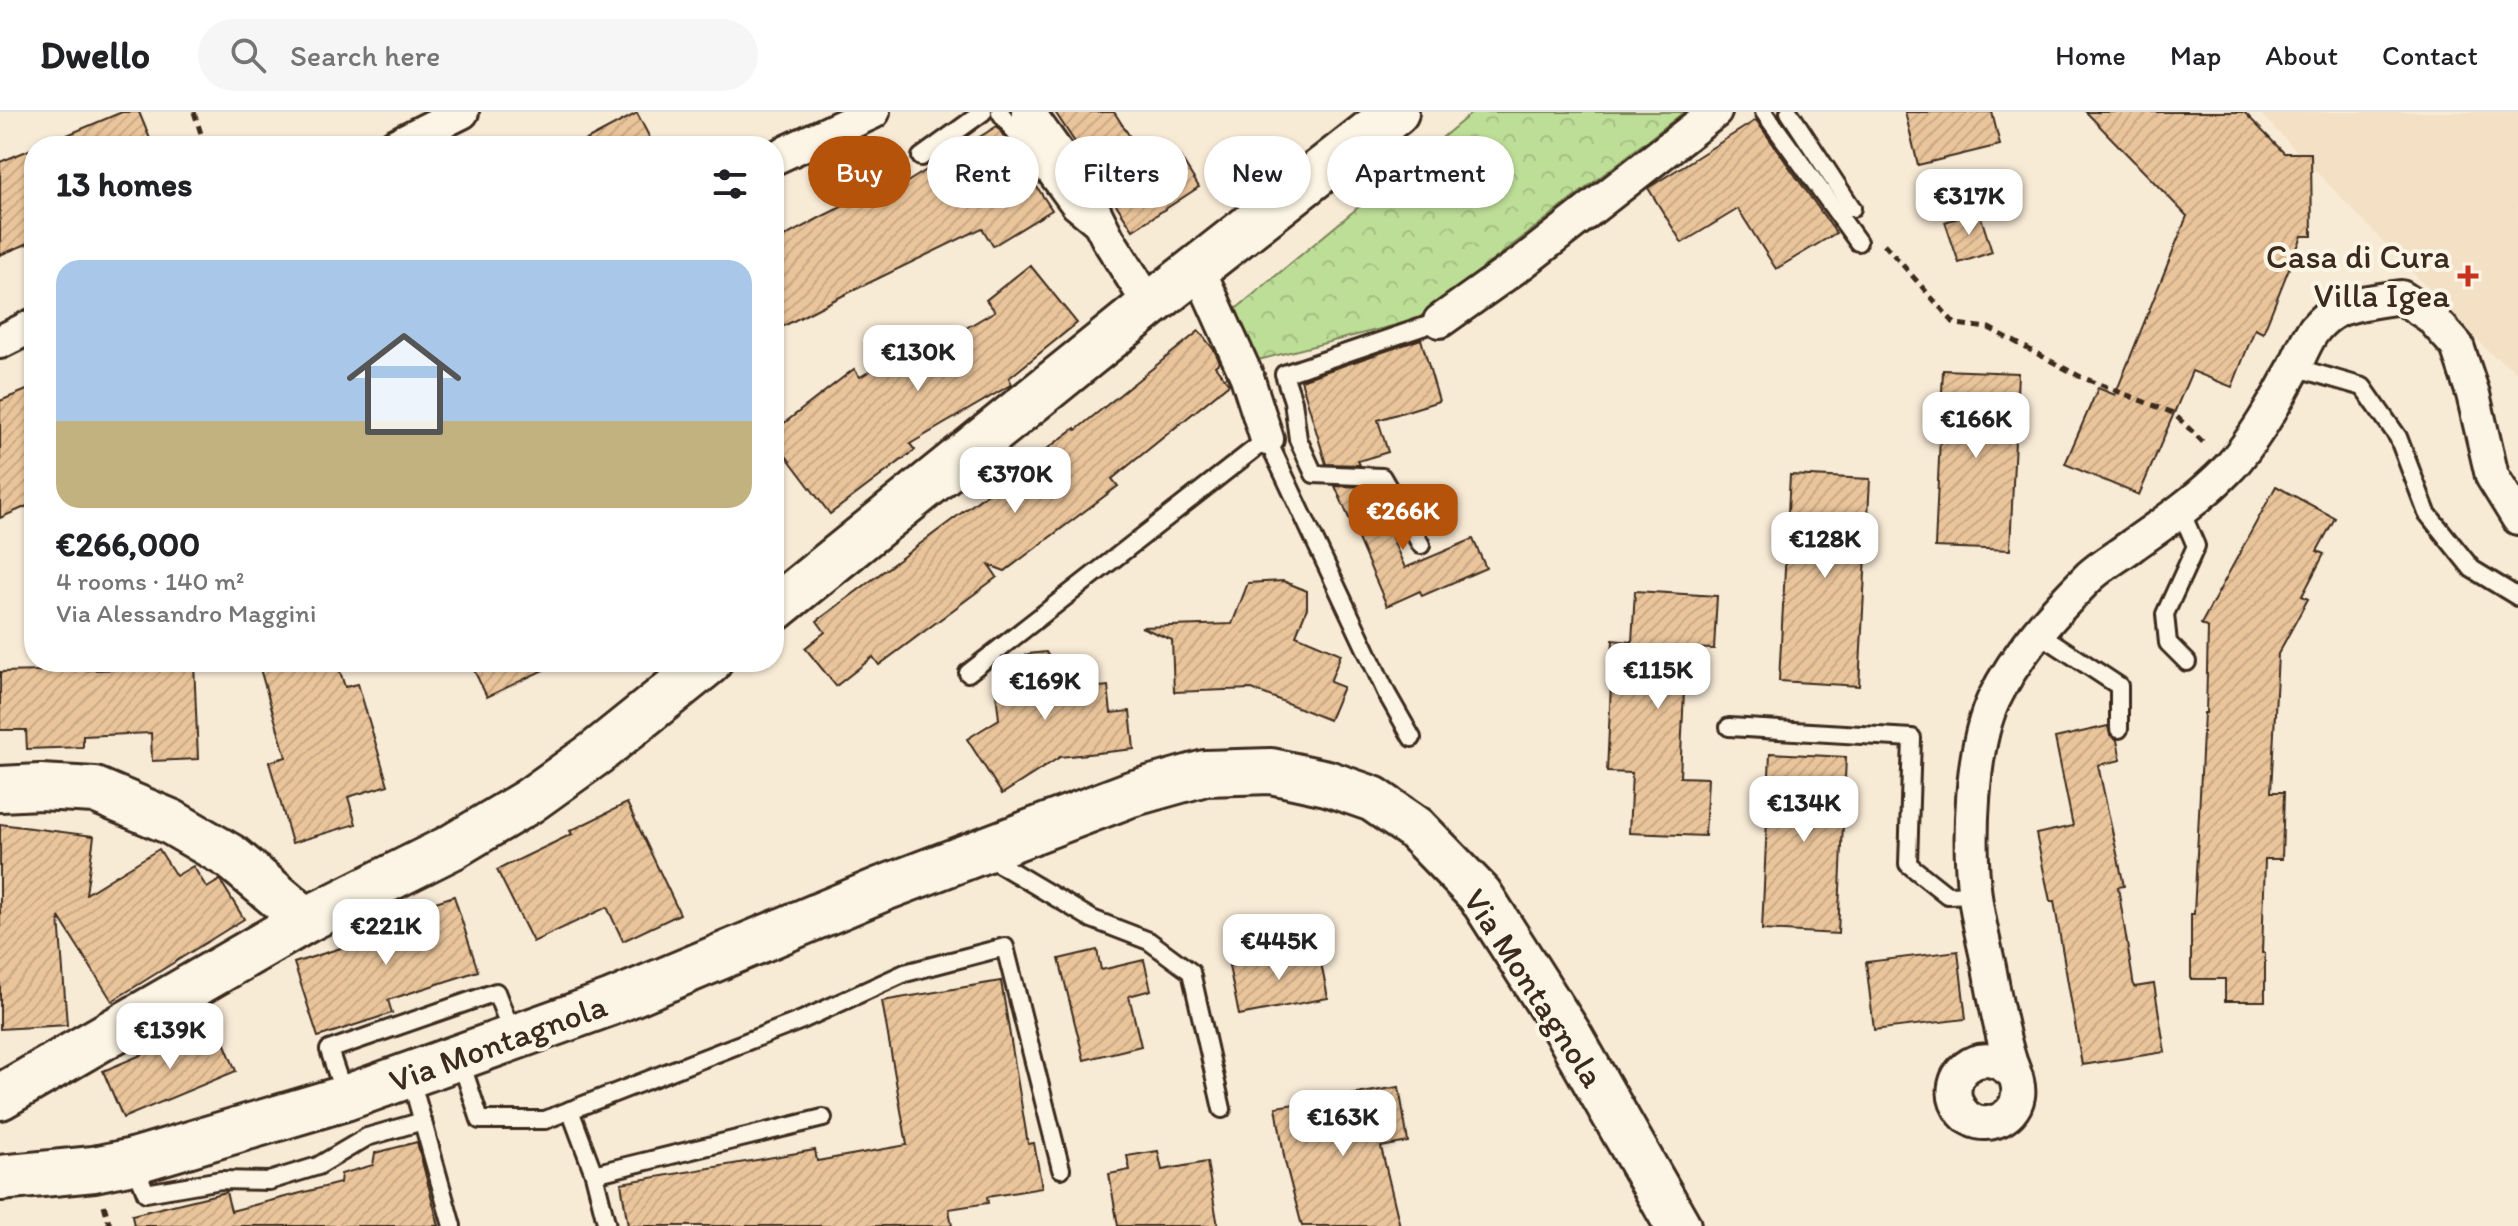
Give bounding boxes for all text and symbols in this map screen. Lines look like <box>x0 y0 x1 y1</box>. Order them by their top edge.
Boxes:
search box <box>198 19 758 91</box>
text: Dwello <box>40 32 150 78</box>
icon: search <box>226 33 270 77</box>
text: Search here <box>290 37 440 74</box>
text: Home <box>2055 38 2126 72</box>
text: Map <box>2170 38 2221 72</box>
text: About <box>2265 38 2338 72</box>
text: Contact <box>2382 38 2478 72</box>
chip: Buy <box>808 136 911 208</box>
chip: Rent <box>927 136 1039 208</box>
chip: Filters <box>1055 136 1188 208</box>
chip: New <box>1204 136 1311 208</box>
chip: Apartment <box>1327 136 1514 208</box>
icon: filters <box>708 162 752 206</box>
text: 13 homes <box>56 164 192 205</box>
pin: €317K <box>1913 169 2025 237</box>
text: €317K <box>1934 179 2004 211</box>
place label: Casa di Cura Villa Igea <box>2266 236 2450 316</box>
marker: Casa di Cura Villa Igea <box>2457 265 2479 287</box>
icon: home <box>332 312 476 456</box>
pin: €130K <box>862 325 974 393</box>
text: €130K <box>881 335 955 367</box>
pin: €166K <box>1920 392 2032 460</box>
text: €166K <box>1940 402 2012 434</box>
pin: €370K <box>959 447 1071 515</box>
text: €370K <box>978 457 1052 489</box>
pin: €266K <box>1347 484 1459 552</box>
text: €266K <box>1367 494 1439 526</box>
pin: €128K <box>1769 512 1881 580</box>
text: €128K <box>1789 522 1861 554</box>
text: €266,000 <box>56 524 200 565</box>
text: 4 rooms · 140 m² <box>56 565 244 597</box>
text: Via Alessandro Maggini <box>56 597 316 629</box>
pin: €115K <box>1602 643 1714 711</box>
text: €115K <box>1623 653 1693 685</box>
pin: €169K <box>989 654 1101 722</box>
text: €169K <box>1010 664 1080 696</box>
pin: €134K <box>1748 776 1860 844</box>
text: €134K <box>1767 786 1841 818</box>
street label: Via Montagnola <box>1455 881 1614 1095</box>
pin: €221K <box>330 899 442 967</box>
text: €221K <box>351 909 421 941</box>
pin: €445K <box>1223 914 1335 982</box>
text: €445K <box>1241 924 1317 956</box>
street label: Via Montagnola <box>384 985 613 1101</box>
pin: €139K <box>114 1003 226 1071</box>
text: €139K <box>134 1013 206 1045</box>
pin: €163K <box>1287 1090 1399 1158</box>
text: €163K <box>1307 1100 1379 1132</box>

